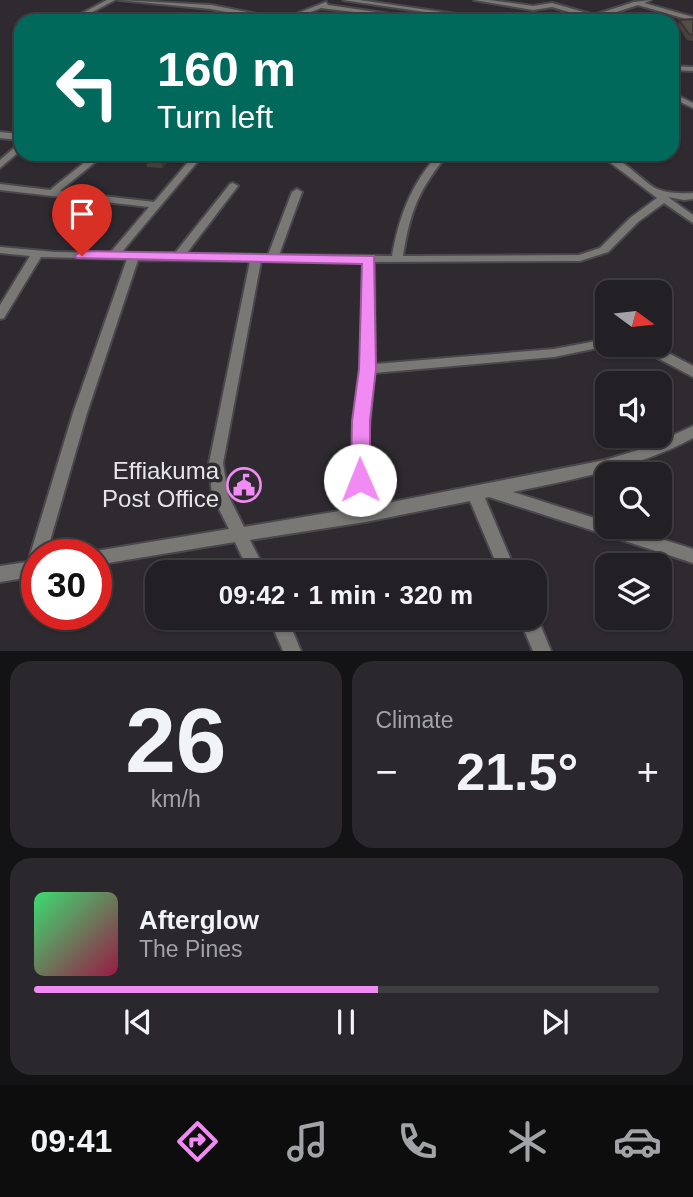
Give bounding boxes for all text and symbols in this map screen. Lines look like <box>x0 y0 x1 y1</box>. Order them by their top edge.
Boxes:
icon: left <box>42 42 133 133</box>
text: 160 m <box>157 42 296 96</box>
text: Turn left <box>157 99 273 135</box>
pin <box>52 184 112 256</box>
icon: arrive <box>63 195 101 233</box>
north arrow <box>595 280 672 357</box>
map controls <box>595 280 672 630</box>
button: sound <box>595 371 672 448</box>
position arrow <box>323 443 397 517</box>
place label: Effiakuma Post Office <box>102 457 220 512</box>
button: search <box>595 462 672 539</box>
public building icon: Effiakuma Post Office <box>225 466 263 504</box>
speed limit sign: 30 <box>21 539 112 630</box>
button: layers <box>595 553 672 630</box>
text: 09:42 · 1 min · 320 m <box>219 580 473 610</box>
text: 26 <box>125 690 226 791</box>
text: Climate <box>376 707 453 733</box>
text: 21.5° <box>456 743 578 801</box>
text: − <box>376 751 398 793</box>
text: + <box>637 751 659 793</box>
text: km/h <box>151 786 201 812</box>
text: Afterglow <box>139 905 259 935</box>
text: The Pines <box>139 936 243 962</box>
icon: previous <box>119 1003 157 1041</box>
icon: pause <box>327 1003 365 1041</box>
icon: next <box>536 1003 574 1041</box>
icon: directions <box>173 1117 222 1166</box>
icon: music <box>283 1117 332 1166</box>
icon: phone <box>393 1117 442 1166</box>
icon: climate <box>503 1117 552 1166</box>
icon: car <box>613 1117 662 1166</box>
text: 09:41 <box>31 1123 112 1159</box>

